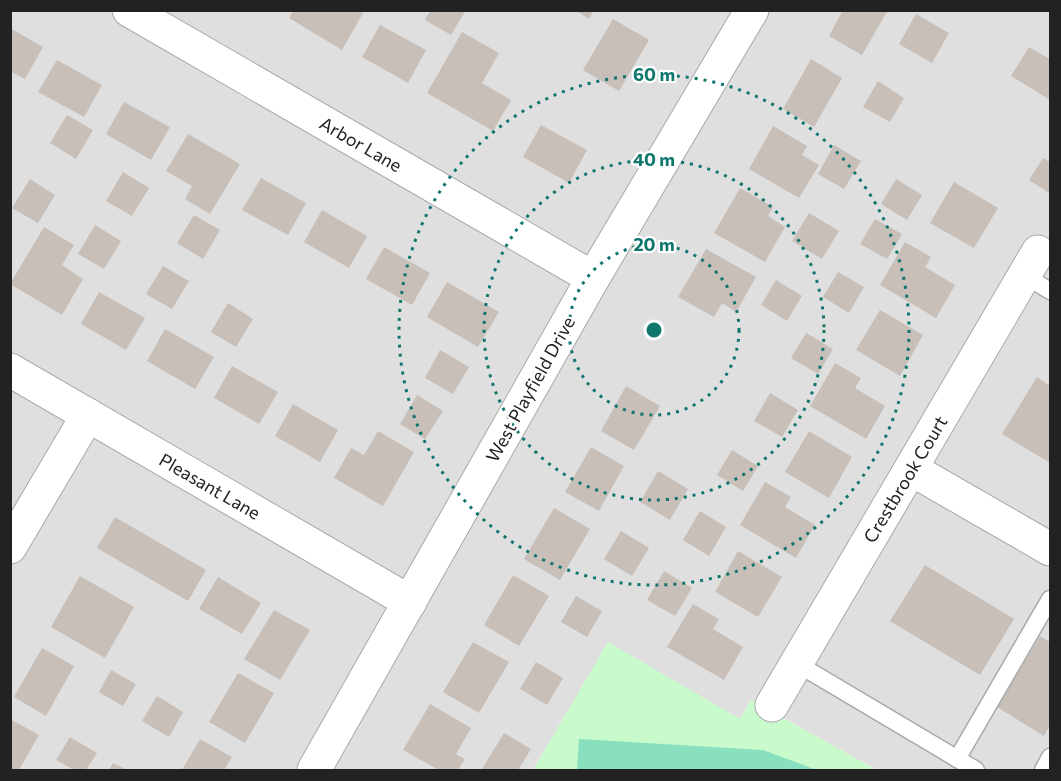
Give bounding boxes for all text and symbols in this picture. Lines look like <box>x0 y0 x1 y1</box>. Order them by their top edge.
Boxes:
text: 60 m <box>633 63 675 85</box>
street label: Arbor Lane <box>316 112 406 176</box>
text: 40 m <box>633 148 675 170</box>
text: 20 m <box>633 233 675 255</box>
street label: West Playfield Drive <box>481 312 579 466</box>
centre of rings <box>644 320 664 340</box>
street label: Crestbrook Court <box>858 412 952 546</box>
street label: Pleasant Lane <box>156 448 264 524</box>

